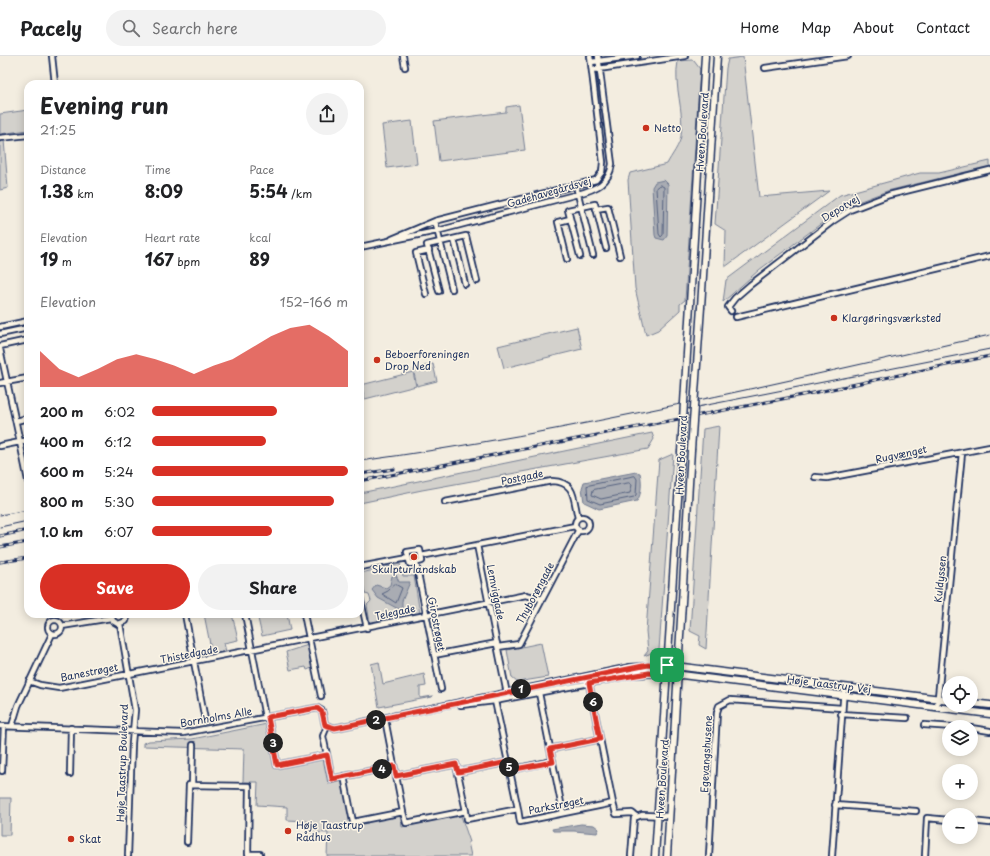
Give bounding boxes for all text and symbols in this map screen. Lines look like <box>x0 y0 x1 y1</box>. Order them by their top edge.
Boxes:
search box <box>106 10 386 46</box>
text: Pacely <box>20 14 82 42</box>
text: Search here <box>152 16 238 39</box>
icon: search <box>120 17 142 39</box>
text: Home <box>740 17 779 38</box>
text: Map <box>801 17 831 38</box>
text: About <box>853 17 894 38</box>
text: Contact <box>916 17 970 38</box>
text: Evening run <box>40 88 169 121</box>
street label: Hveen Boulevard <box>691 92 712 172</box>
button: share <box>306 93 348 135</box>
text: 21:25 <box>40 120 76 139</box>
place label: Netto <box>654 120 682 135</box>
marker: Netto <box>641 123 651 133</box>
text: Distance <box>40 161 86 178</box>
text: Time <box>145 161 171 178</box>
text: Pace <box>249 161 274 178</box>
street label: Gadehavegårdsvej <box>505 172 593 211</box>
text: 1.38 <box>40 178 74 204</box>
text: 8:09 <box>145 178 183 204</box>
text: 5:54 <box>249 178 288 204</box>
text: km <box>74 185 94 202</box>
text: /km <box>288 185 312 202</box>
street label: Depotvej <box>818 190 862 225</box>
text: Elevation <box>40 229 87 246</box>
text: Heart rate <box>145 229 200 246</box>
text: kcal <box>249 229 271 246</box>
text: 19 <box>40 246 58 272</box>
text: 167 <box>145 246 174 272</box>
text: 89 <box>249 246 270 272</box>
text: m <box>58 253 72 270</box>
text: bpm <box>174 253 200 270</box>
text: Elevation <box>40 292 96 311</box>
text: 152–166 m <box>280 292 348 311</box>
place label: Klargøringsværksted <box>842 310 941 325</box>
marker: Klargøringsværksted <box>829 313 839 323</box>
place label: Beboerforeningen Drop Ned <box>385 346 470 373</box>
marker: Beboerforeningen Drop Ned <box>372 355 382 365</box>
text: 200 m <box>40 402 84 421</box>
text: 6:02 <box>104 402 135 421</box>
street label: Hveen Boulevard <box>671 415 690 495</box>
text: 400 m <box>40 432 84 451</box>
text: 6:12 <box>104 432 132 451</box>
street label: Rugvænget <box>874 441 928 466</box>
text: 600 m <box>40 462 84 481</box>
text: 5:24 <box>104 462 134 481</box>
street label: Postgade <box>500 465 544 488</box>
text: 800 m <box>40 492 83 511</box>
text: 5:30 <box>104 492 134 511</box>
text: 1.0 km <box>40 522 83 541</box>
text: 6:07 <box>104 522 133 541</box>
marker: Skulpturlandskab <box>409 552 419 562</box>
street label: Kuldyssen <box>930 555 950 603</box>
street label: Thyborøngade <box>512 559 557 626</box>
place label: Skulpturlandskab <box>371 561 457 576</box>
street label: Lemviggade <box>484 563 509 621</box>
button: Save <box>40 564 190 610</box>
button: Share <box>198 564 348 610</box>
street label: Girostrøget <box>425 596 450 652</box>
street label: Telegade <box>373 600 416 623</box>
street label: Thistedgade <box>159 641 219 666</box>
pin <box>650 648 684 682</box>
icon: arrive <box>656 654 678 676</box>
street label: Banestrøget <box>59 659 119 684</box>
street label: Høje Taastrup Vej <box>786 671 872 696</box>
map controls <box>942 676 978 844</box>
button: locate <box>942 676 978 712</box>
pin: 1 <box>511 679 531 699</box>
text: 1 <box>518 680 524 697</box>
pin: 6 <box>583 692 603 712</box>
text: 6 <box>589 693 597 710</box>
street label: Bornholms Alle <box>179 703 254 730</box>
street label: Høje Taastrup Boulevard <box>112 704 131 822</box>
pin: 2 <box>366 710 386 730</box>
text: 2 <box>372 711 380 728</box>
street label: Egevangshusene <box>696 714 715 793</box>
button: layers <box>942 720 978 756</box>
pin: 3 <box>263 733 283 753</box>
text: 3 <box>269 734 277 751</box>
street label: Hveen Boulevard <box>651 739 672 819</box>
pin: 5 <box>499 757 519 777</box>
text: 5 <box>505 758 513 775</box>
pin: 4 <box>372 759 392 779</box>
text: 4 <box>378 760 386 777</box>
button: + <box>942 764 978 800</box>
street label: Parkstrøget <box>527 792 585 817</box>
button: − <box>942 808 978 844</box>
place label: Høje Taastrup Rådhus <box>296 817 364 844</box>
marker: Høje Taastrup Rådhus <box>283 826 293 836</box>
place label: Skat <box>79 831 101 846</box>
marker: Skat <box>66 834 76 844</box>

